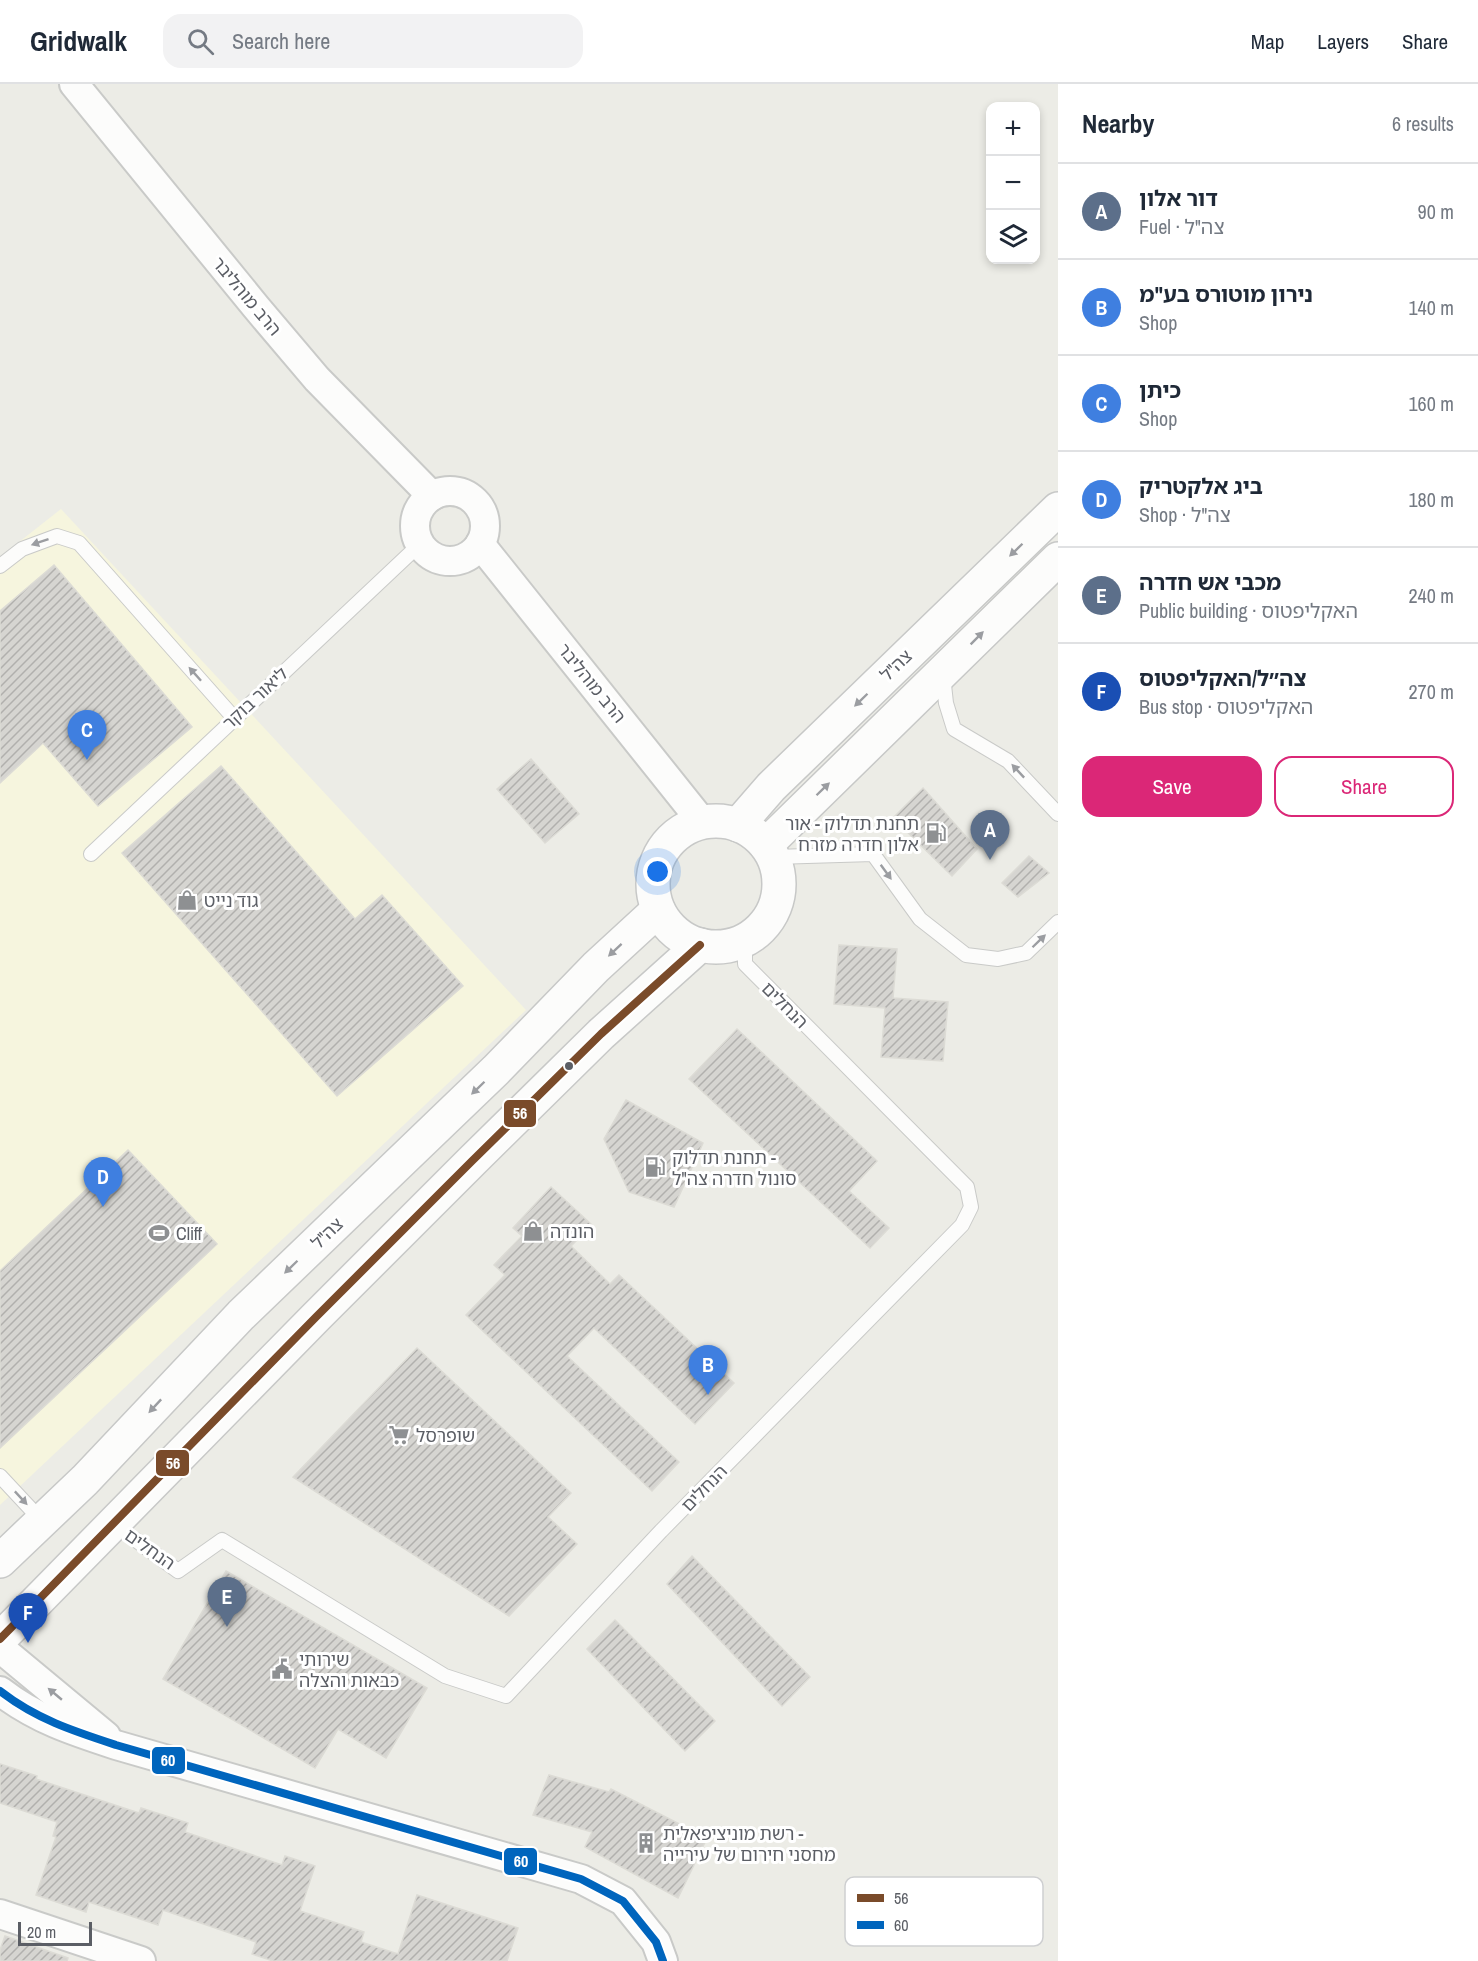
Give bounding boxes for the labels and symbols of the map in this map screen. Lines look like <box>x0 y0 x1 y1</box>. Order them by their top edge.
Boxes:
street label: הרב מוהליבר <box>207 251 287 341</box>
one-way arrow <box>31 538 49 548</box>
one-way arrow <box>1009 542 1023 556</box>
one-way arrow <box>969 631 983 645</box>
street label: הרב מוהליבר <box>552 638 632 728</box>
street label: צה"ל <box>874 644 918 686</box>
street label: ליאור בוקר <box>217 661 293 735</box>
one-way arrow <box>188 667 202 682</box>
one-way arrow <box>853 693 868 707</box>
pin: C <box>68 710 106 760</box>
one-way arrow <box>1012 764 1025 779</box>
one-way arrow <box>815 783 829 797</box>
pin: A <box>970 810 1010 860</box>
place label: תחנת תדלוק - אור אלון חדרה מזרח <box>785 811 919 857</box>
fuel station icon: תחנת תדלוק - אור אלון חדרה מזרח <box>924 821 948 845</box>
your location <box>643 857 672 886</box>
one-way arrow <box>880 864 892 880</box>
shop icon: גוד נייט <box>175 888 199 912</box>
place label: גוד נייט <box>204 888 259 913</box>
one-way arrow <box>1031 934 1045 948</box>
one-way arrow <box>608 943 623 957</box>
street label: הנחלים <box>756 976 814 1034</box>
unlabelled marker <box>563 1060 575 1072</box>
one-way arrow <box>470 1081 485 1095</box>
line badge: 56 <box>503 1099 537 1128</box>
text: 56 <box>513 1102 527 1124</box>
place label: תחנת תדלוק - סונול חדרה צה"ל <box>672 1145 796 1191</box>
fuel station icon: תחנת תדלוק - סונול חדרה צה"ל <box>643 1155 667 1179</box>
pin: D <box>84 1158 122 1207</box>
street label: צה"ל <box>305 1212 349 1254</box>
shop icon: הונדה <box>521 1219 545 1243</box>
place label: הונדה <box>550 1219 594 1244</box>
sports icon: Cliff <box>147 1221 171 1245</box>
place label: Cliff <box>176 1221 202 1246</box>
one-way arrow <box>285 1259 299 1273</box>
pin: B <box>688 1346 728 1395</box>
one-way arrow <box>148 1398 162 1413</box>
supermarket icon: שופרסל <box>387 1423 411 1447</box>
place label: שופרסל <box>416 1423 475 1448</box>
line badge: 56 <box>155 1449 190 1477</box>
text: 56 <box>166 1452 180 1474</box>
street label: הנחלים <box>675 1459 733 1517</box>
one-way arrow <box>14 1490 27 1505</box>
street label: הנחלים <box>120 1523 180 1575</box>
pin: E <box>208 1578 246 1627</box>
pin: F <box>9 1594 48 1643</box>
place label: שירותי כבאות והצלה <box>299 1647 399 1693</box>
public building icon: שירותי כבאות והצלה <box>270 1657 294 1681</box>
one-way arrow <box>48 1688 63 1701</box>
line badge: 60 <box>151 1746 186 1775</box>
text: 60 <box>161 1749 175 1771</box>
place label: רשת מוניציפאלית - מחסני חירום של עירייה <box>663 1821 836 1867</box>
building icon: רשת מוניציפאלית - מחסני חירום של עירייה <box>634 1831 658 1855</box>
line badge: 60 <box>503 1847 538 1876</box>
text: 60 <box>514 1850 528 1872</box>
legend <box>845 1877 1043 1946</box>
text: 56 <box>894 1887 909 1909</box>
text: 60 <box>894 1914 909 1936</box>
scale bar <box>18 1919 92 1946</box>

